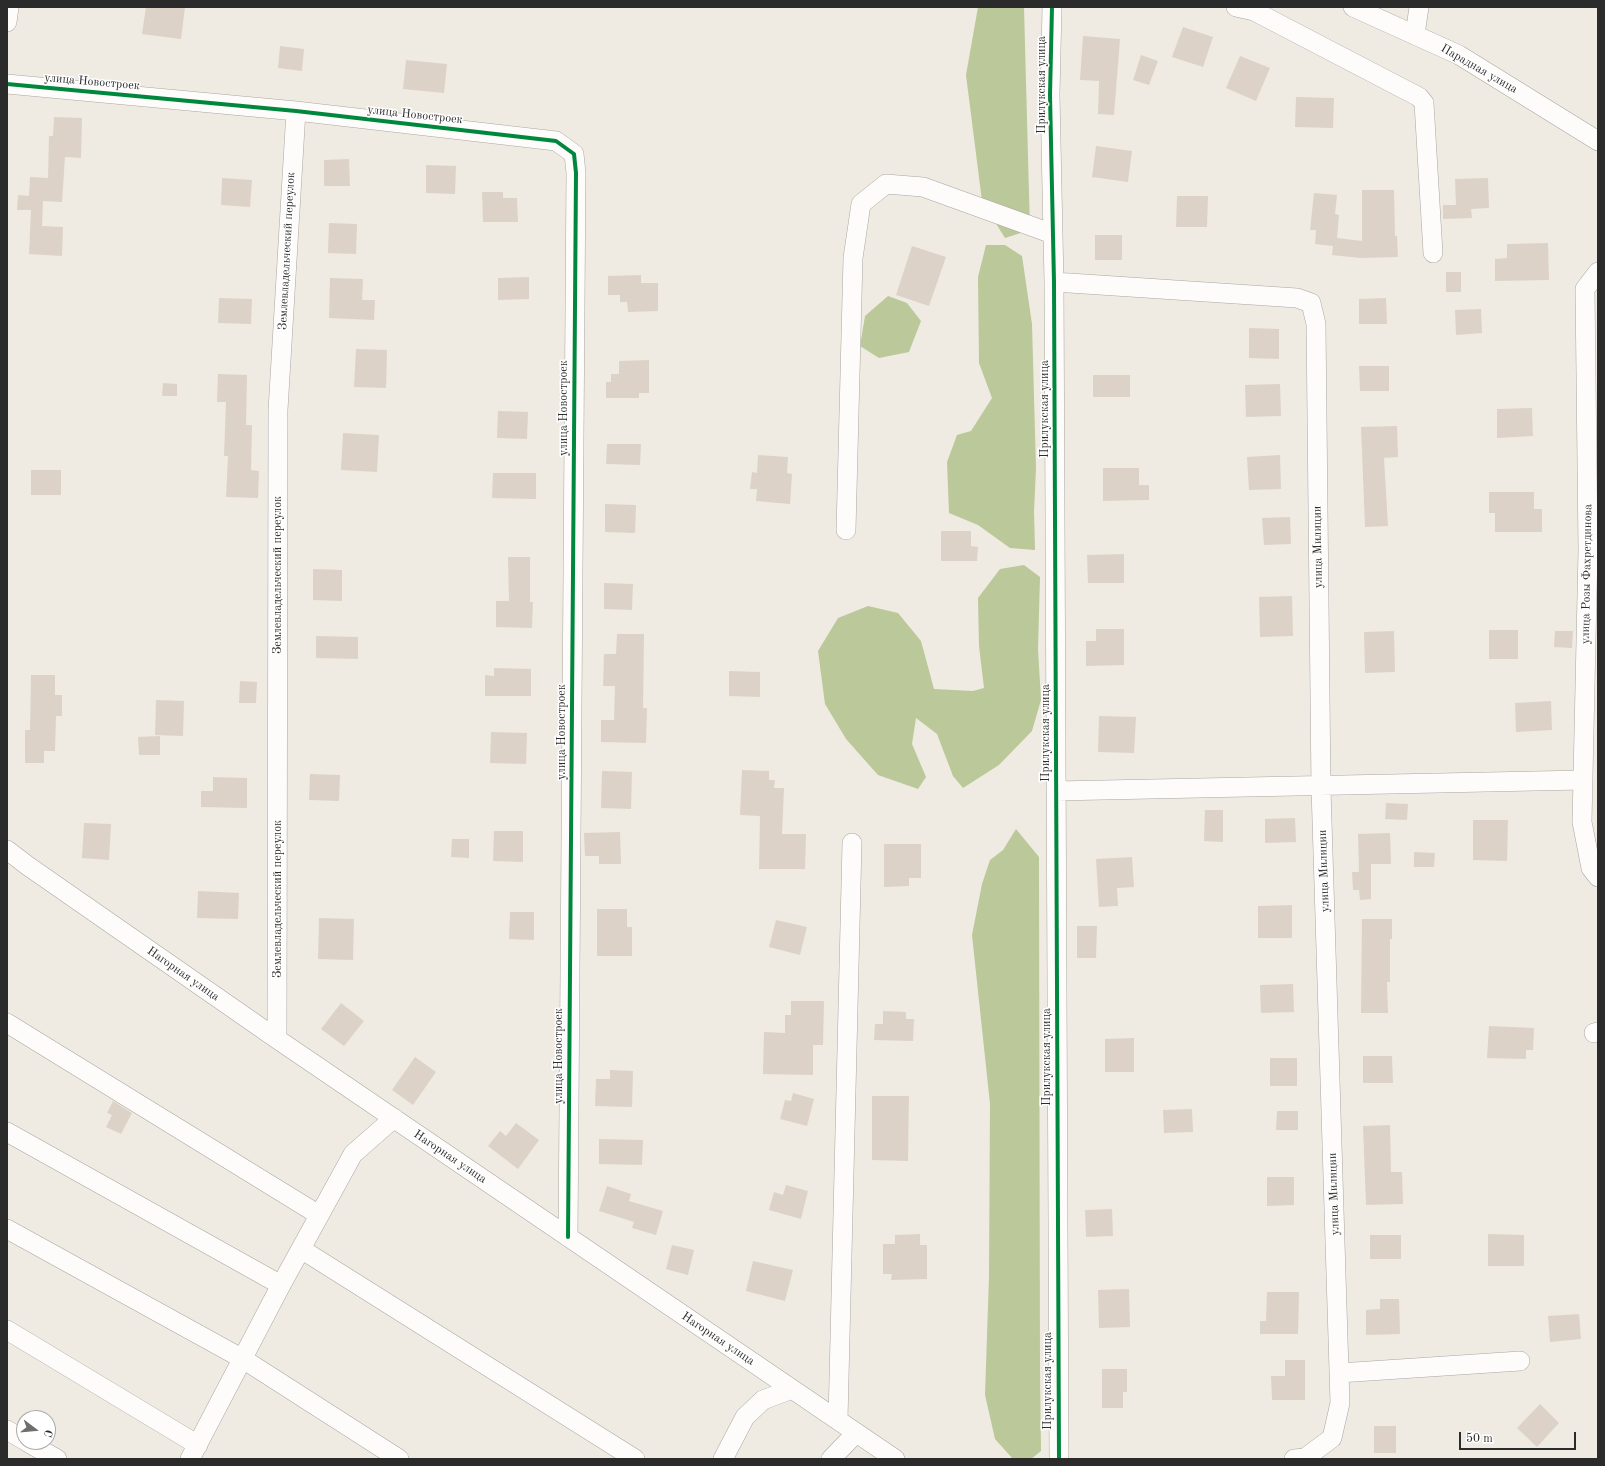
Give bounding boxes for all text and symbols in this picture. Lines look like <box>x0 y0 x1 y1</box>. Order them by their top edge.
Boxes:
street label: Прилукская улица <box>1035 36 1049 134</box>
street label: Парадная улица <box>1438 41 1520 97</box>
street label: улица Новостроек <box>44 71 140 93</box>
street label: улица Новостроек <box>367 103 463 127</box>
street label: Землевладельческий переулок <box>276 172 298 330</box>
street label: улица Новостроек <box>557 360 571 456</box>
street label: Прилукская улица <box>1038 360 1052 458</box>
street label: Землевладельческий переулок <box>271 496 285 654</box>
street label: улица Розы Фахретдинова <box>1579 504 1595 644</box>
street label: улица Милиции <box>1310 506 1326 588</box>
street label: улица Новостроек <box>555 684 569 780</box>
street label: Прилукская улица <box>1039 684 1053 782</box>
street label: Землевладельческий переулок <box>271 820 285 978</box>
street label: улица Милиции <box>1315 829 1333 913</box>
street label: Нагорная улица <box>144 944 222 1004</box>
street label: улица Новостроек <box>552 1008 566 1104</box>
street label: Прилукская улица <box>1040 1008 1054 1106</box>
street label: Нагорная улица <box>411 1127 489 1187</box>
street label: улица Милиции <box>1325 1152 1343 1236</box>
street label: Нагорная улица <box>679 1309 757 1369</box>
street label: Прилукская улица <box>1041 1332 1055 1430</box>
north arrow <box>16 1410 56 1450</box>
scale bar <box>1461 1424 1578 1450</box>
text: С <box>41 1428 53 1438</box>
text: 50 m <box>1466 1433 1493 1445</box>

